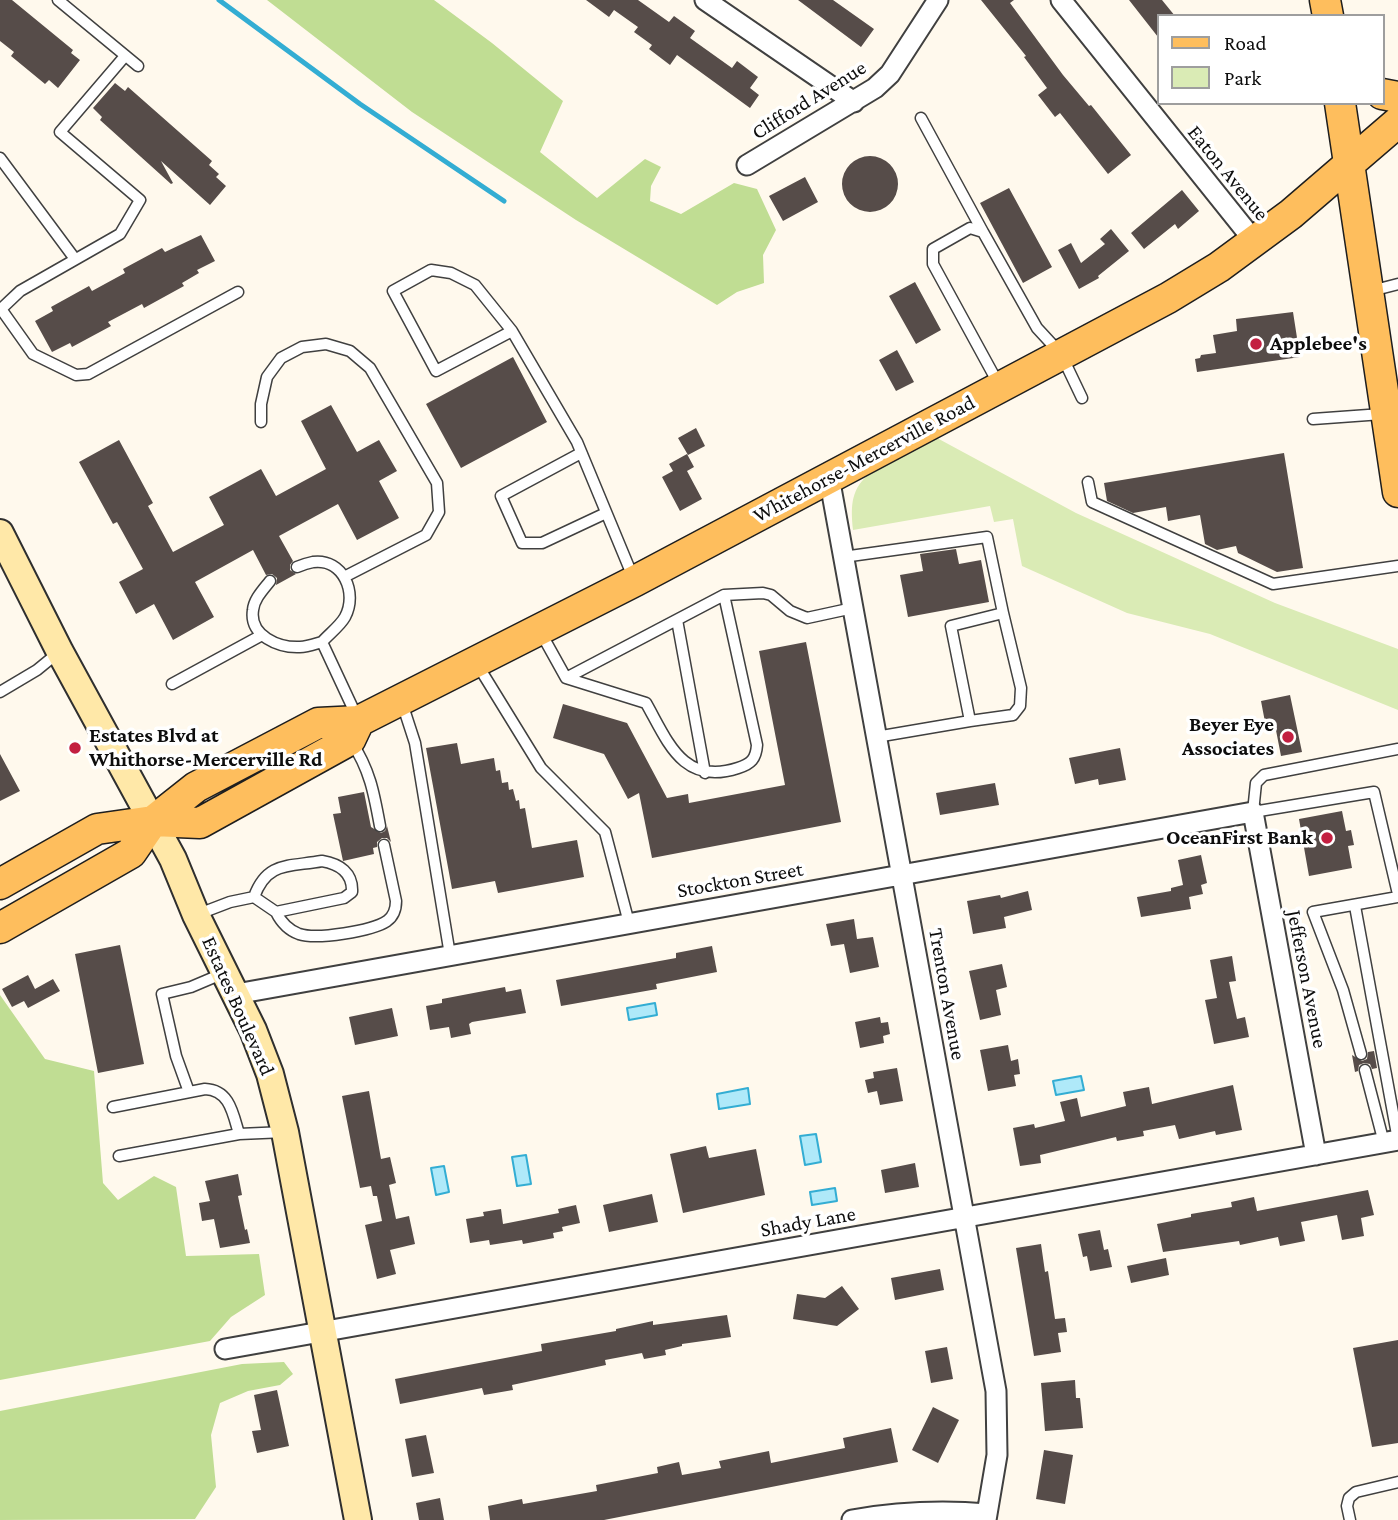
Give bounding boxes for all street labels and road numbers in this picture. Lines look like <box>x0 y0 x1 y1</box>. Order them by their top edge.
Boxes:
street label: Clifford Avenue <box>747 55 871 145</box>
street label: Eaton Avenue <box>1182 120 1274 226</box>
street label: Whitehorse-Mercerville Road <box>749 390 979 528</box>
street label: Stockton Street <box>675 857 805 903</box>
street label: Jefferson Avenue <box>1281 908 1333 1050</box>
street label: Trenton Avenue <box>923 926 971 1062</box>
street label: Estates Boulevard <box>196 933 280 1079</box>
street label: Shady Lane <box>758 1201 858 1243</box>

